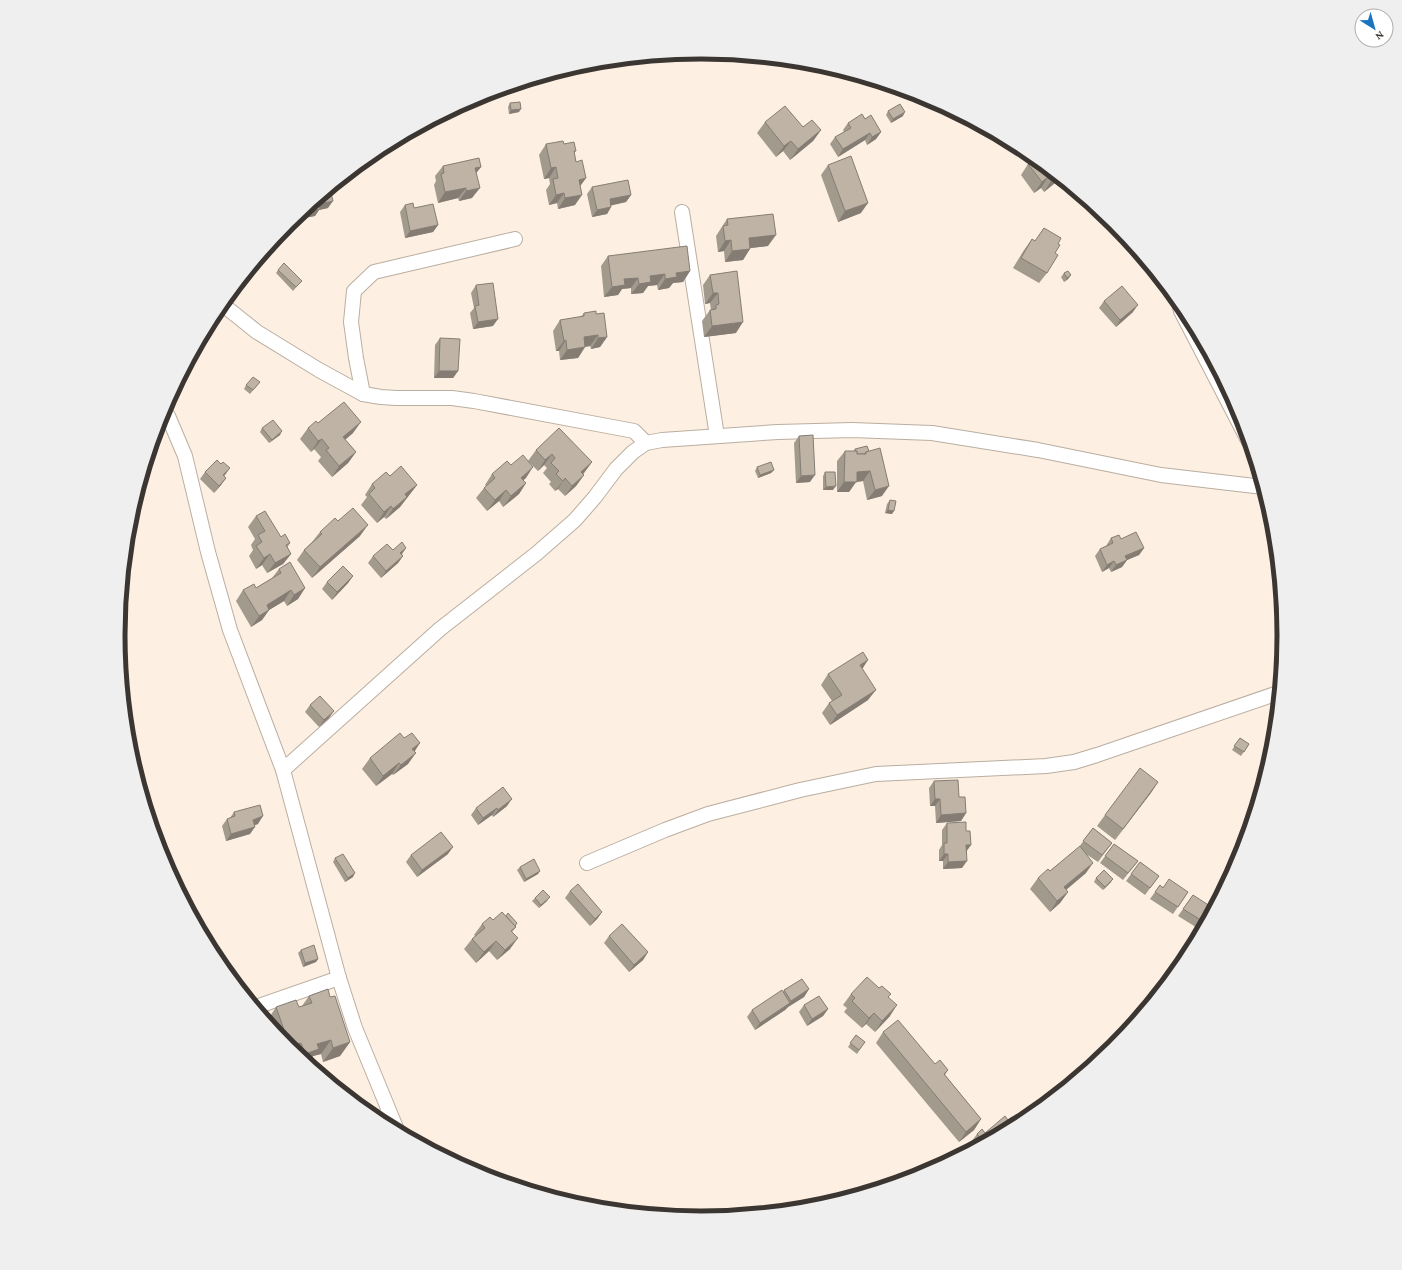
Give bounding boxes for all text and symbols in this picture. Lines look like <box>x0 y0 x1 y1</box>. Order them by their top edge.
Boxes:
north arrow <box>1354 8 1394 48</box>
text: N <box>1373 29 1387 43</box>

